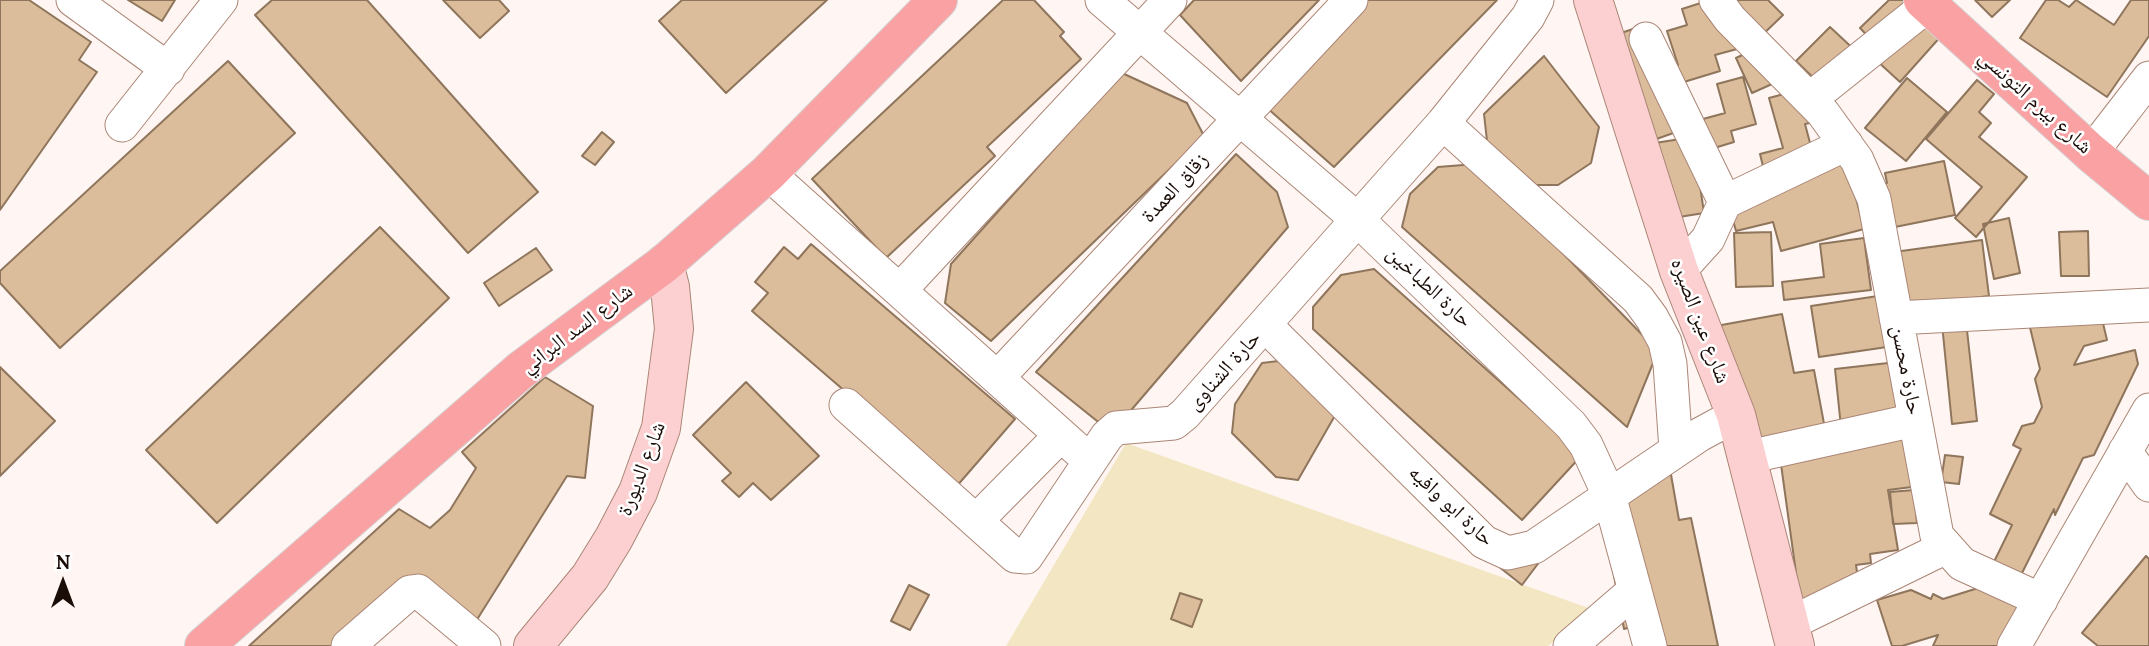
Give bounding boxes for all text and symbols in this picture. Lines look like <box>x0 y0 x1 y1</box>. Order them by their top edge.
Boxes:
street label: شارع بيرم التونسي <box>1973 44 2097 160</box>
street label: زقاق العمدة <box>1136 148 1214 228</box>
street label: حارة الطباخين <box>1381 241 1477 333</box>
street label: شارع عين الصيره <box>1665 255 1735 387</box>
street label: شارع السد البراني <box>516 279 638 379</box>
street label: حارة محسن <box>1885 323 1927 417</box>
street label: حارة الشناوى <box>1182 326 1266 416</box>
street label: شارع الديورة <box>613 418 671 520</box>
street label: حارة ابو وافيه <box>1403 460 1499 552</box>
north arrow <box>28 548 98 618</box>
text: N <box>56 550 70 574</box>

